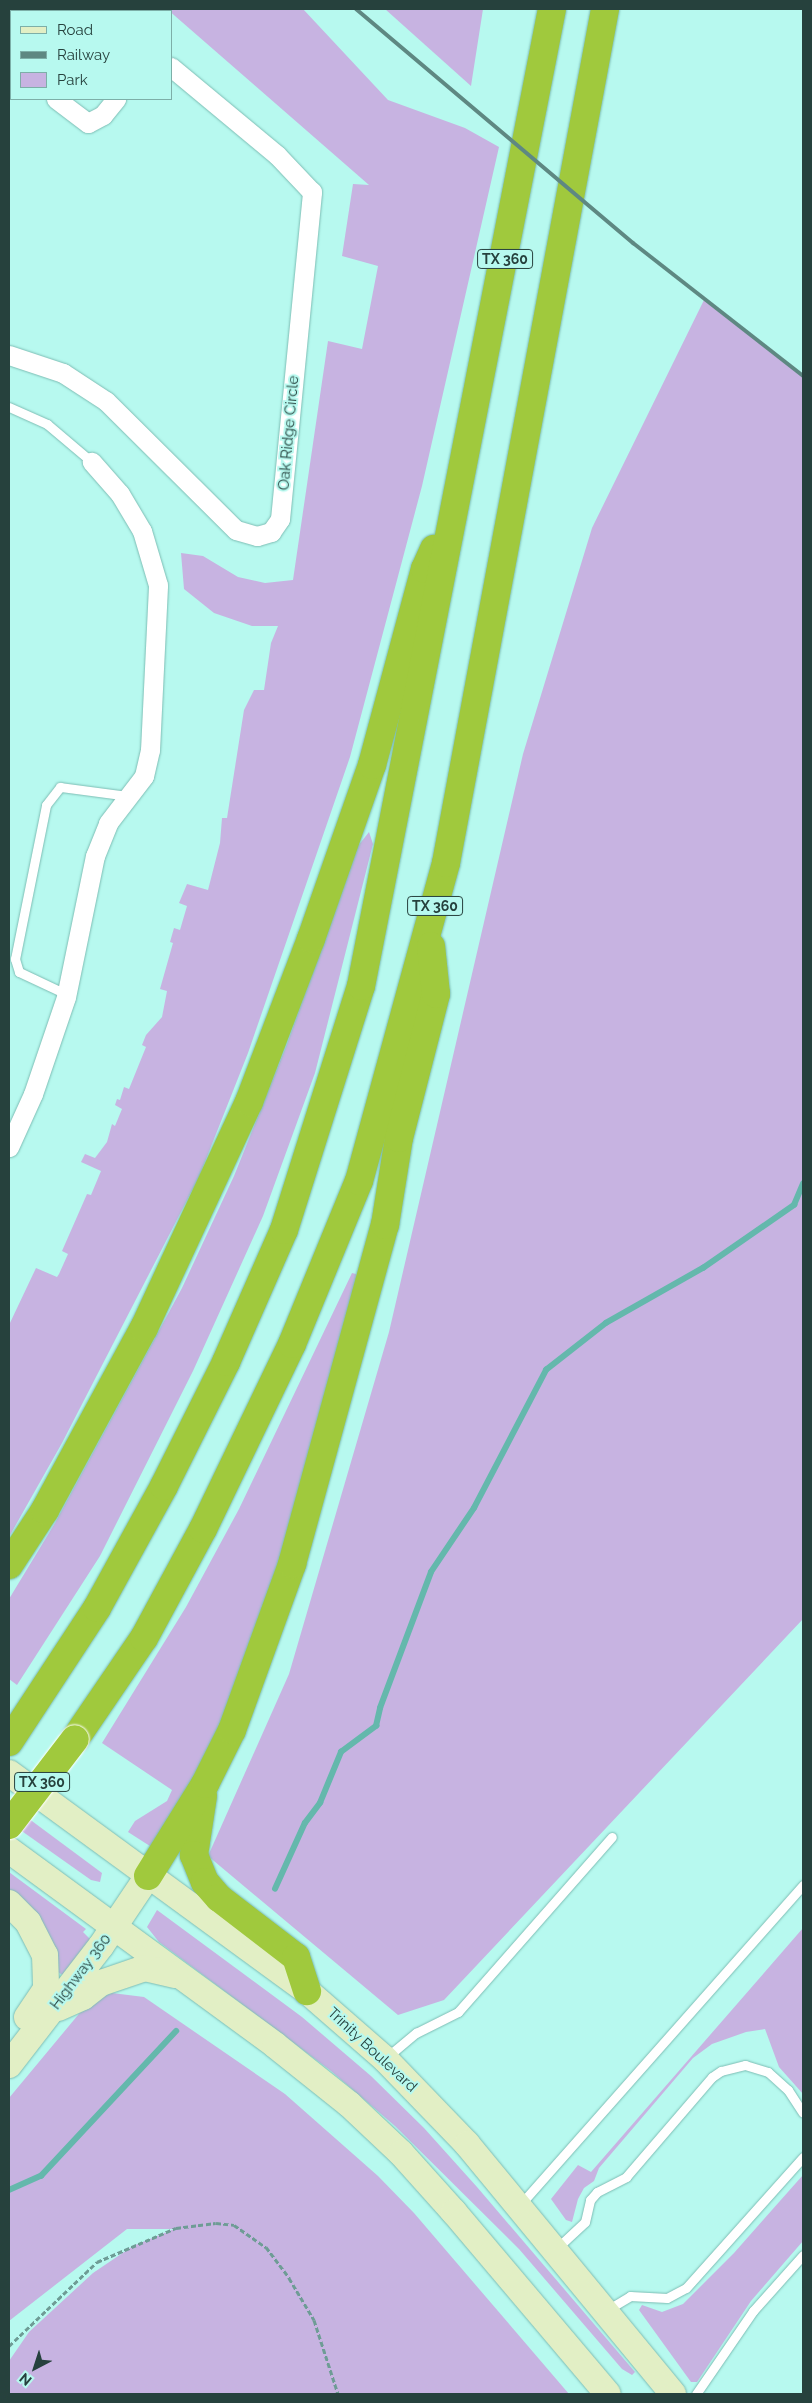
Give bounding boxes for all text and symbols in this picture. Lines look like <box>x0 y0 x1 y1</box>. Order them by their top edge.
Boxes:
legend <box>10 10 172 100</box>
text: Road <box>57 21 93 39</box>
text: Railway <box>57 46 110 64</box>
text: Park <box>57 71 88 89</box>
road number: TX 360 <box>476 248 534 270</box>
street label: Oak Ridge Circle <box>275 375 303 491</box>
road number: TX 360 <box>406 894 464 918</box>
road number: TX 360 <box>13 1770 71 1794</box>
street label: Highway 360 <box>47 1931 115 2013</box>
street label: Trinity Boulevard <box>323 2004 421 2096</box>
north arrow <box>10 2343 60 2393</box>
text: N <box>16 2370 35 2389</box>

